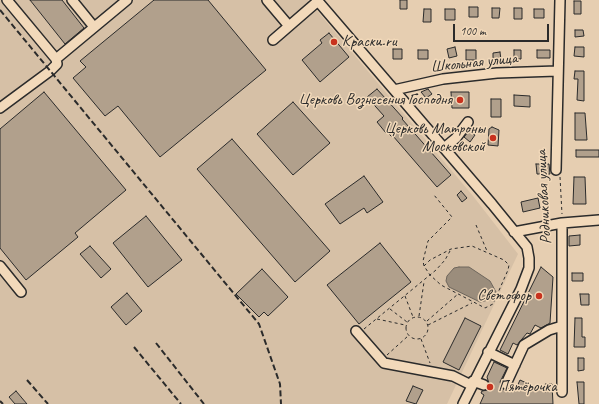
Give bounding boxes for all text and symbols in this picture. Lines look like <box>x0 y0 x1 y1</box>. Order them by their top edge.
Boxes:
scale bar <box>455 16 551 42</box>
text: 100 m <box>460 23 486 39</box>
place label: Краски.ru <box>342 32 397 52</box>
marker: Краски.ru <box>329 37 339 47</box>
street label: Школьная улица <box>430 49 518 77</box>
place label: Церковь Вознесения Господня <box>298 90 452 110</box>
marker: Церковь Вознесения Господня <box>455 95 465 105</box>
place label: Церковь Матроны Московской <box>384 119 485 157</box>
marker: Церковь Матроны Московской <box>488 133 498 143</box>
street label: Родниковая улица <box>532 149 556 245</box>
place label: Светофор <box>477 286 531 306</box>
marker: Светофор <box>534 291 544 301</box>
place label: Пятёрочка <box>498 377 557 397</box>
marker: Пятёрочка <box>485 382 495 392</box>

